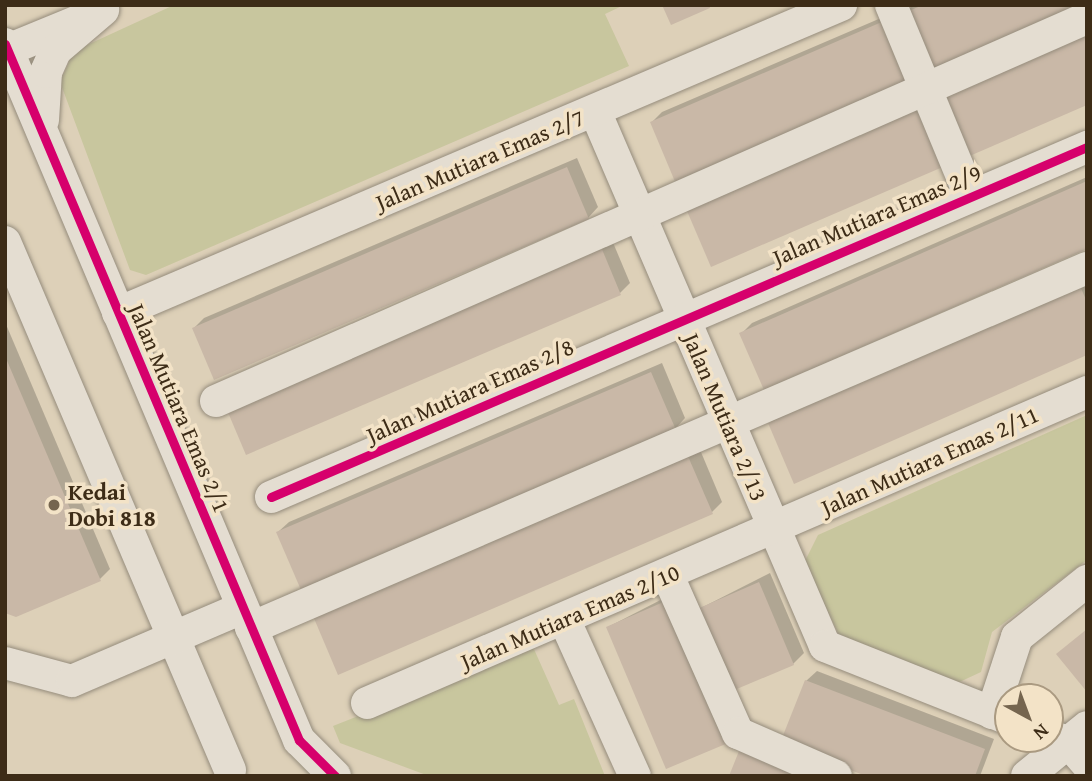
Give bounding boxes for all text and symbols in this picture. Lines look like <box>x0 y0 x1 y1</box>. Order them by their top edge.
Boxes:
street label: Jalan Mutiara Emas 2/7 <box>372 104 588 216</box>
street label: Jalan Mutiara Emas 2/9 <box>769 159 985 271</box>
street label: Jalan Mutiara Emas 2/1 <box>123 300 235 516</box>
street label: Jalan Mutiara 2/13 <box>677 329 773 505</box>
street label: Jalan Mutiara Emas 2/8 <box>362 333 578 449</box>
street label: Jalan Mutiara Emas 2/11 <box>817 401 1043 521</box>
place label: Kedai Dobi 818 <box>68 478 156 532</box>
marker: Kedai Dobi 818 <box>46 497 62 513</box>
street label: Jalan Mutiara Emas 2/10 <box>456 558 684 676</box>
north arrow <box>994 683 1064 753</box>
text: N <box>1027 718 1055 747</box>

